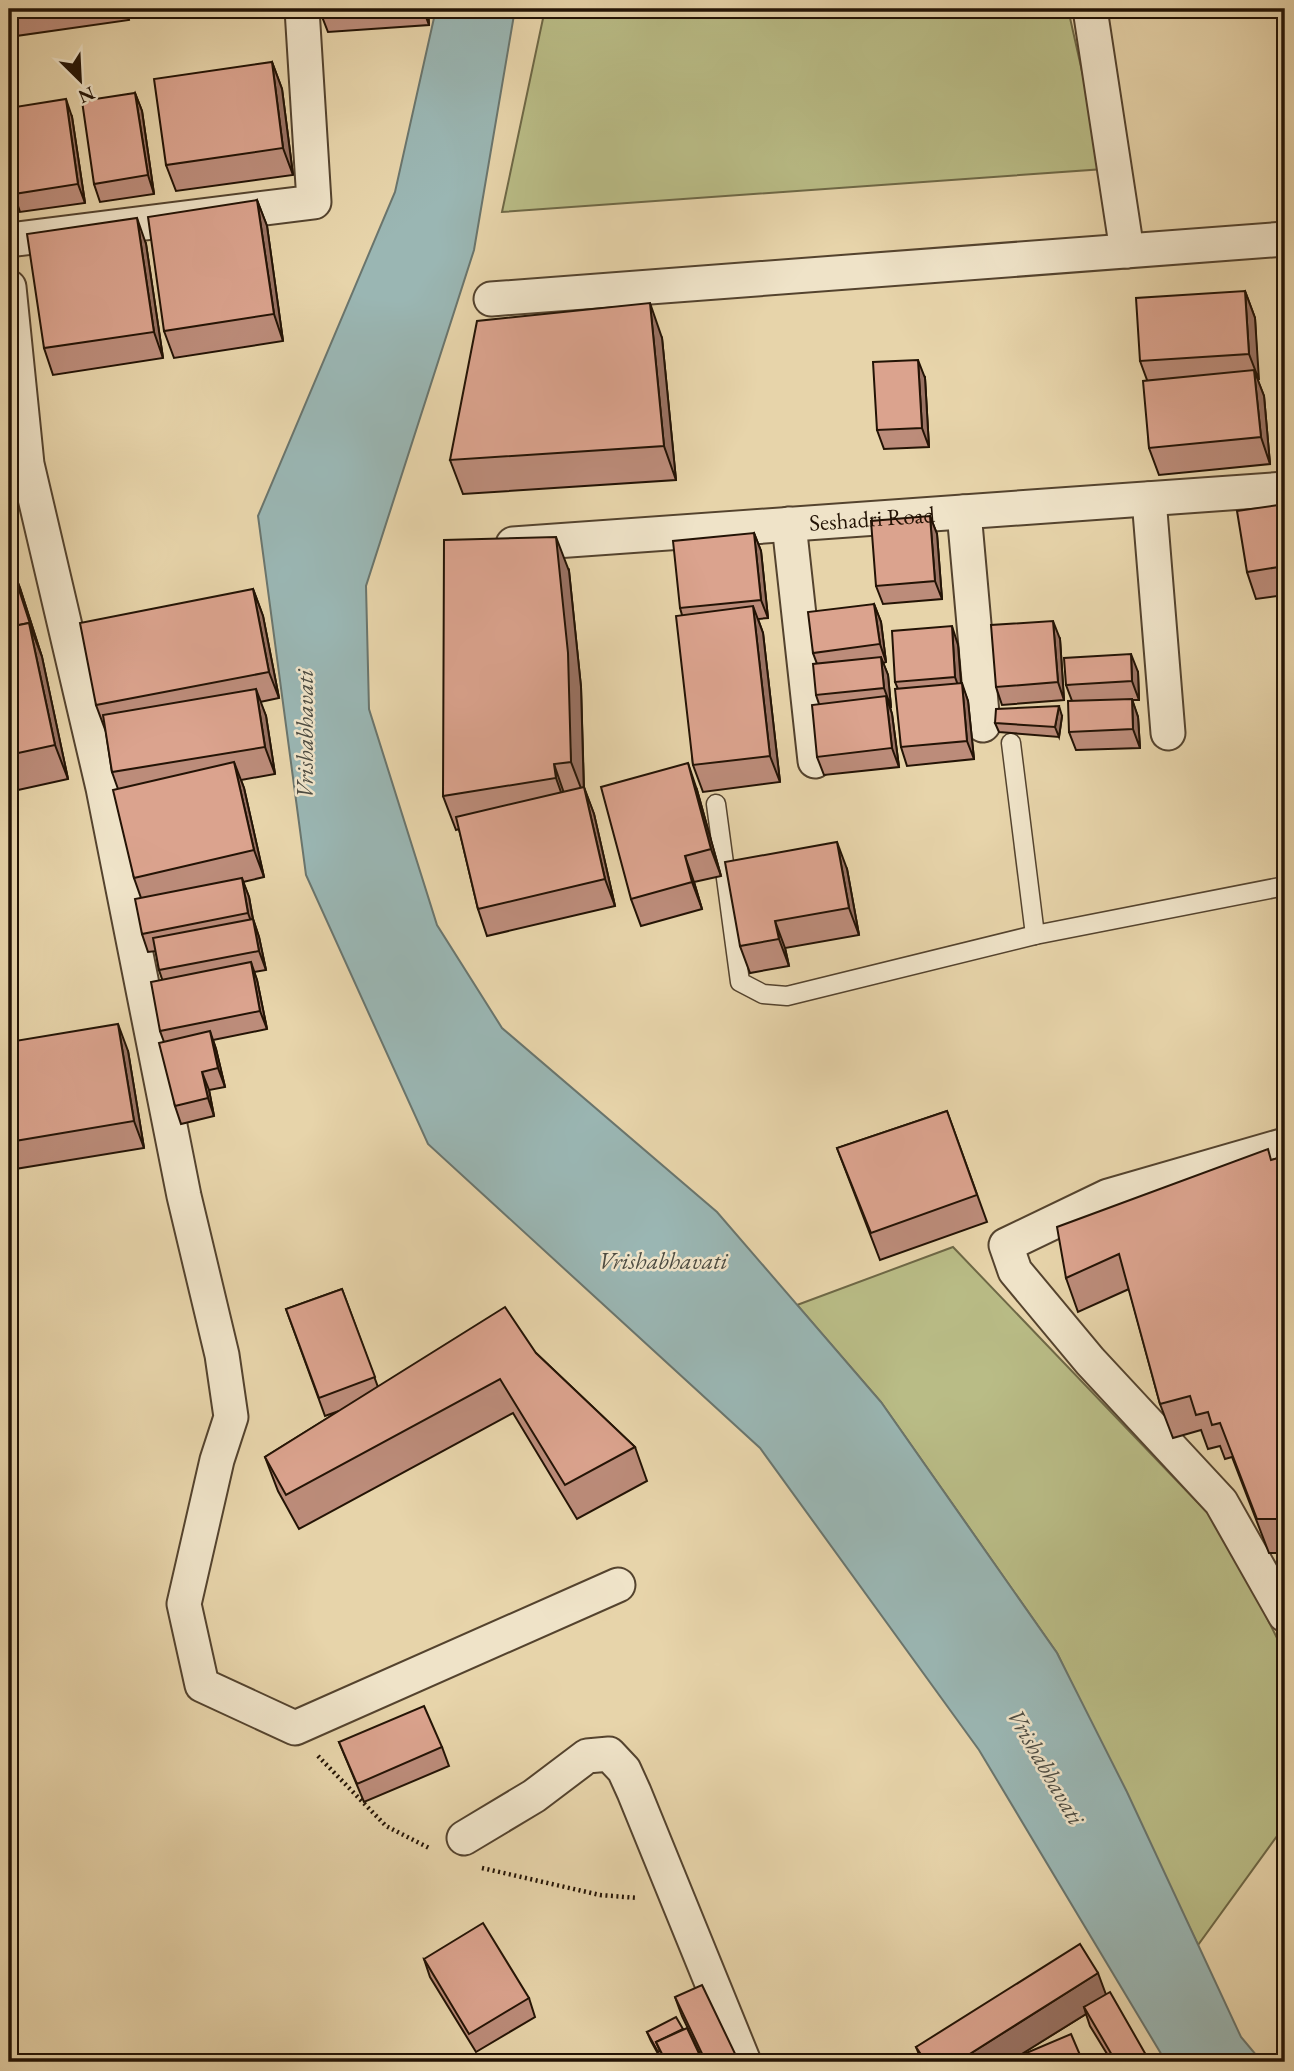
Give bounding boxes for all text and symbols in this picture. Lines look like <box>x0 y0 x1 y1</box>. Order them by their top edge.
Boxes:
north arrow <box>46 46 116 116</box>
text: N <box>74 81 99 110</box>
street label: Seshadri Road <box>808 499 936 538</box>
water label: Vrishabhavati <box>289 668 320 799</box>
water label: Vrishabhavati <box>598 1245 729 1276</box>
water label: Vrishabhavati <box>1001 1703 1093 1831</box>

